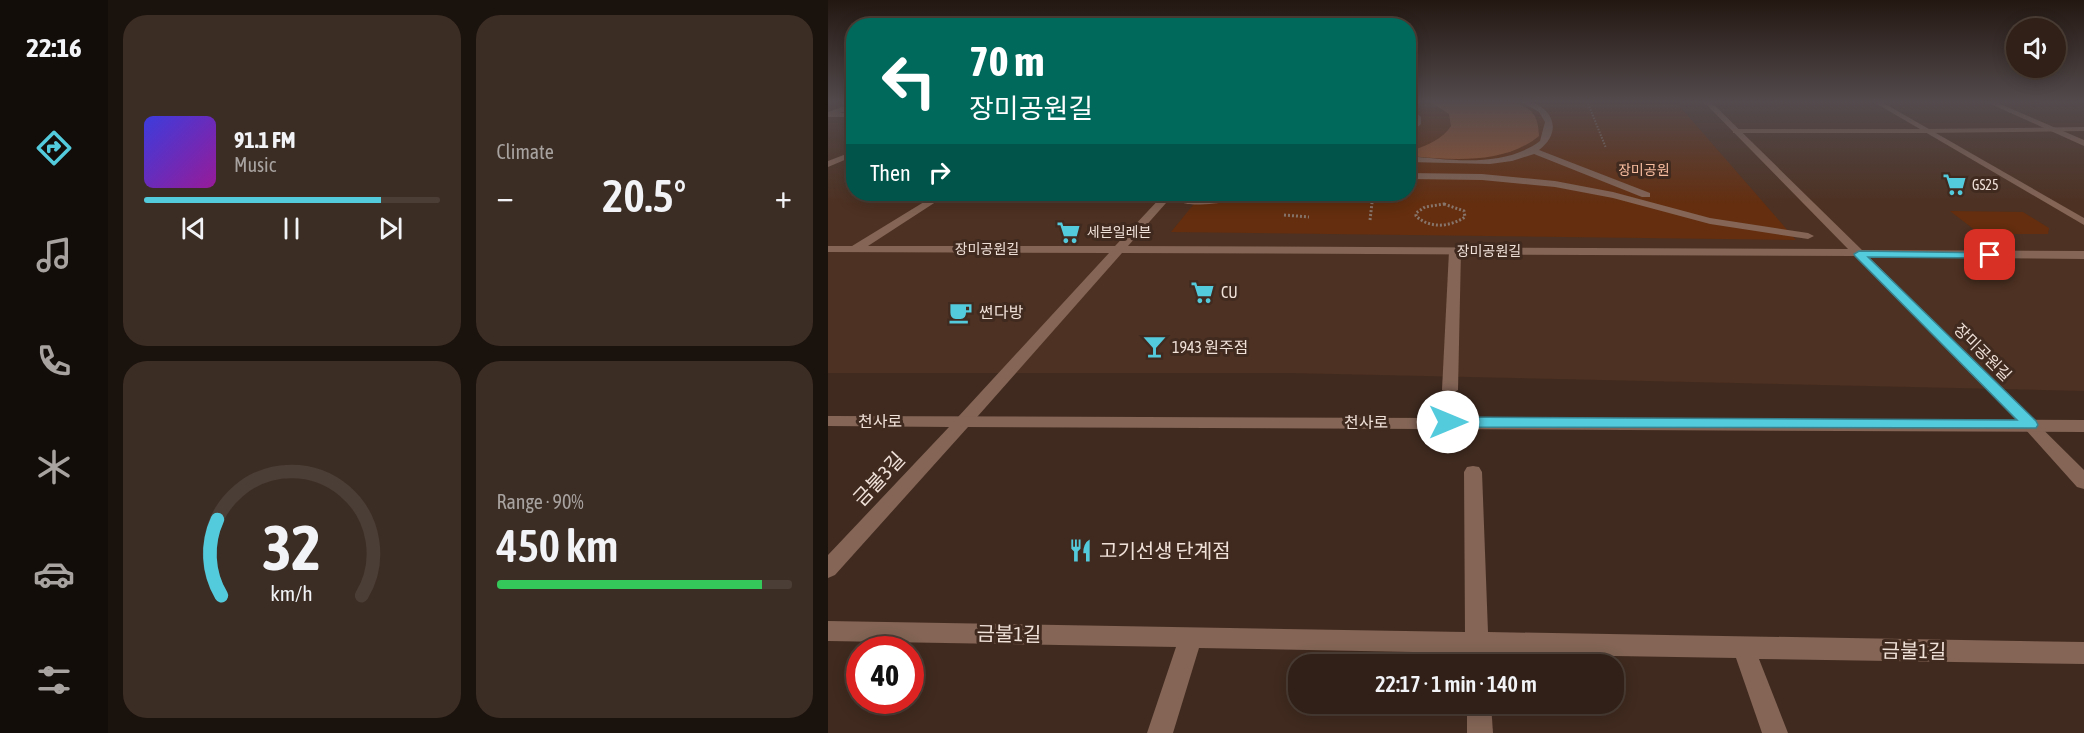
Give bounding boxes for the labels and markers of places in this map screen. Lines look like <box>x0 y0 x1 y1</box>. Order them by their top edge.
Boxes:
supermarket icon: GS25 <box>1941 172 1967 198</box>
place label: GS25 <box>1972 177 1998 193</box>
supermarket icon: 세븐일레븐 <box>1056 219 1082 245</box>
place label: 세븐일레븐 <box>1087 224 1152 240</box>
pin <box>1964 229 2015 280</box>
supermarket icon: CU <box>1190 279 1216 305</box>
place label: CU <box>1221 283 1238 301</box>
cafe icon: 썬다방 <box>948 299 974 325</box>
place label: 썬다방 <box>979 303 1023 321</box>
bar icon: 1943 원주점 <box>1141 334 1167 360</box>
place label: 1943 원주점 <box>1172 338 1248 356</box>
restaurant icon: 고기선생 단계점 <box>1068 538 1094 564</box>
place label: 고기선생 단계점 <box>1099 539 1231 562</box>

